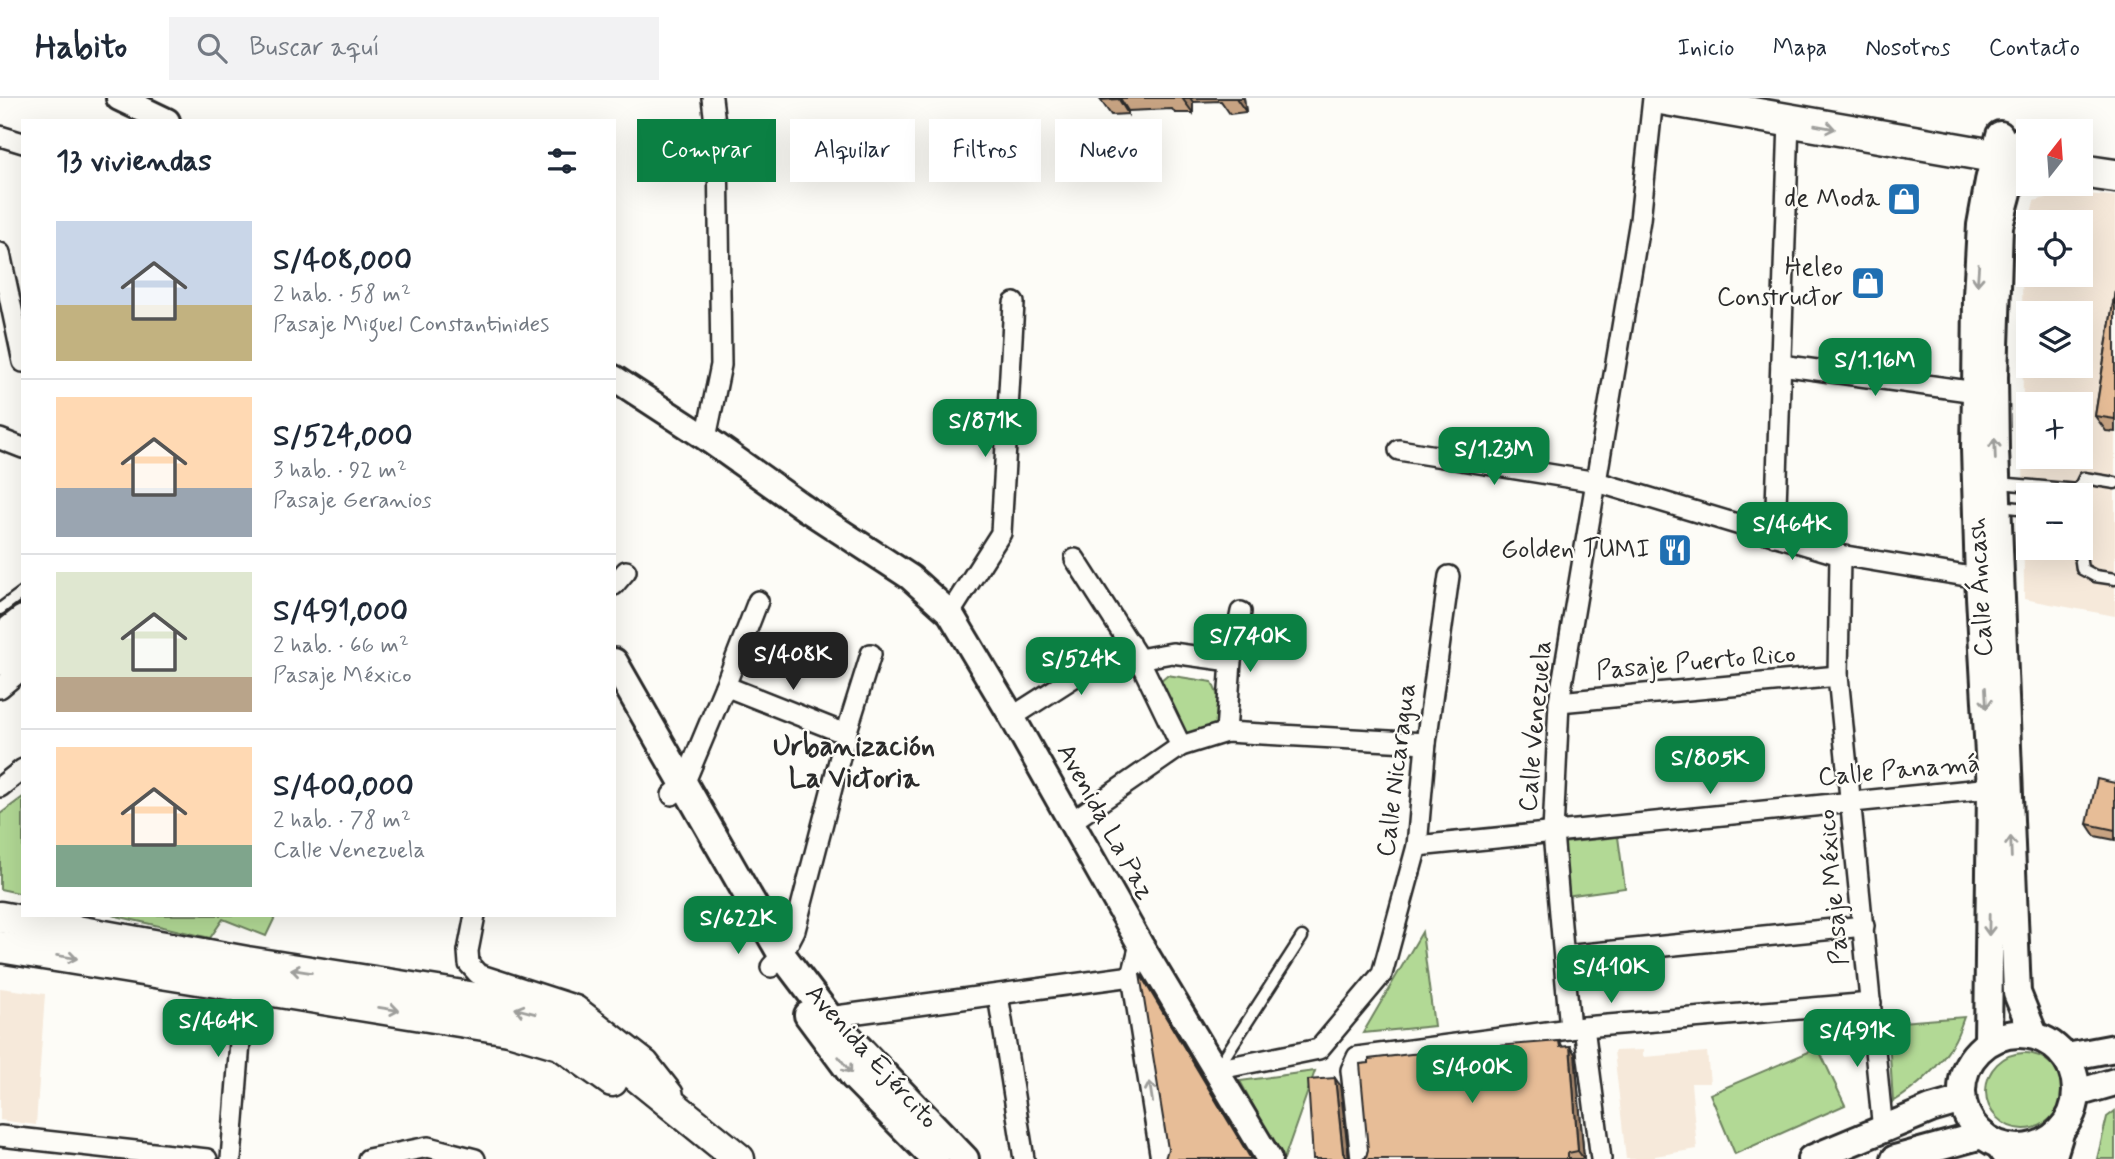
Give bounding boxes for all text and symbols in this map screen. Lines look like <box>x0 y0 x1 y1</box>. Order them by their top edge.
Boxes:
search box <box>169 17 659 80</box>
text: Habito <box>35 26 127 70</box>
icon: search <box>193 29 231 67</box>
text: Buscar aquí <box>249 31 380 65</box>
text: Inicio <box>1677 33 1735 64</box>
text: Mapa <box>1773 33 1827 64</box>
text: Nosotros <box>1865 33 1951 64</box>
text: Contacto <box>1989 33 2080 64</box>
chip: Comprar <box>637 119 776 182</box>
chip: Alquilar <box>790 119 915 182</box>
chip: Filtros <box>929 119 1041 182</box>
chip: Nuevo <box>1055 119 1162 182</box>
north arrow <box>2016 119 2093 196</box>
map controls <box>2016 119 2093 560</box>
one-way arrow <box>1813 121 1836 134</box>
text: 13 viviendas <box>56 142 212 181</box>
icon: filters <box>543 142 581 180</box>
shop icon: de Moda <box>1885 180 1923 218</box>
place label: de Moda <box>1784 182 1880 216</box>
button: locate <box>2016 210 2093 287</box>
text: S/408,000 <box>273 241 412 280</box>
icon: home <box>112 249 196 333</box>
place label: Heleo Constructor <box>1717 251 1843 315</box>
one-way arrow <box>1971 263 1984 286</box>
shop icon: Heleo Constructor <box>1849 264 1887 302</box>
text: 2 hab. · 58 m² <box>273 280 411 310</box>
button: layers <box>2016 301 2093 378</box>
text: Pasaje Miguel Constantinides <box>273 310 549 340</box>
pin: S/1.16M <box>1810 338 1940 398</box>
text: S/1.16M <box>1834 346 1916 376</box>
button: + <box>2016 392 2093 469</box>
pin: S/871K <box>928 400 1042 459</box>
text: S/871K <box>949 407 1021 437</box>
text: S/524,000 <box>273 417 413 456</box>
icon: home <box>112 425 196 509</box>
pin: S/1.23M <box>1429 428 1559 487</box>
text: S/1.23M <box>1454 435 1534 465</box>
one-way arrow <box>1989 438 2002 461</box>
text: 3 hab. · 92 m² <box>273 456 407 486</box>
button: − <box>2016 483 2093 560</box>
text: Pasaje Geranios <box>273 486 432 516</box>
pin: S/464K <box>1735 503 1849 562</box>
text: S/464K <box>1753 510 1831 540</box>
street label: Calle Áncash <box>1959 516 2002 658</box>
restaurant icon: Golden TUMI <box>1656 531 1694 569</box>
place label: Golden TUMI <box>1501 533 1650 567</box>
text: S/491,000 <box>273 592 408 631</box>
icon: home <box>112 600 196 684</box>
pin: S/740K <box>1193 614 1307 674</box>
text: S/740K <box>1210 622 1290 652</box>
text: 2 hab. · 66 m² <box>273 631 409 661</box>
pin: S/408K <box>736 632 850 692</box>
street label: Pasaje Puerto Rico <box>1595 637 1797 689</box>
pin: S/524K <box>1024 638 1138 697</box>
street label: Calle Venezuela <box>1512 639 1560 813</box>
text: S/408K <box>754 640 832 670</box>
text: S/524K <box>1042 645 1120 675</box>
text: Pasaje México <box>273 661 412 691</box>
street label: Calle Nicaragua <box>1369 681 1425 859</box>
one-way arrow <box>1979 686 1992 709</box>
district label: Urbanización La Victoria <box>773 729 935 798</box>
pin: S/805K <box>1653 736 1767 796</box>
street label: Avenida La Paz <box>1048 738 1162 906</box>
text: S/805K <box>1671 744 1749 774</box>
street label: Calle Panamá <box>1817 747 1981 795</box>
text: S/400,000 <box>273 767 414 806</box>
icon: home <box>112 775 196 859</box>
text: 2 hab. · 78 m² <box>273 806 411 836</box>
street label: Pasaje México <box>1810 808 1858 966</box>
text: Calle Venezuela <box>273 836 425 866</box>
one-way arrow <box>2005 836 2018 859</box>
pin: S/622K <box>681 896 795 956</box>
text: S/622K <box>700 904 776 934</box>
one-way arrow <box>1983 914 1996 937</box>
pin: S/410K <box>1554 946 1668 1005</box>
one-way arrow <box>56 951 78 964</box>
text: S/410K <box>1573 953 1649 983</box>
one-way arrow <box>290 964 313 977</box>
street label: Avenida Ejército <box>797 977 945 1137</box>
pin: S/464K <box>161 1000 275 1059</box>
one-way arrow <box>377 1003 400 1016</box>
one-way arrow <box>514 1003 536 1016</box>
text: S/464K <box>179 1007 257 1037</box>
pin: S/491K <box>1800 1010 1914 1069</box>
text: S/491K <box>1819 1017 1895 1047</box>
pin: S/400K <box>1415 1046 1529 1105</box>
text: S/400K <box>1432 1053 1512 1083</box>
one-way arrow <box>838 1056 853 1074</box>
one-way arrow <box>1144 1081 1157 1104</box>

